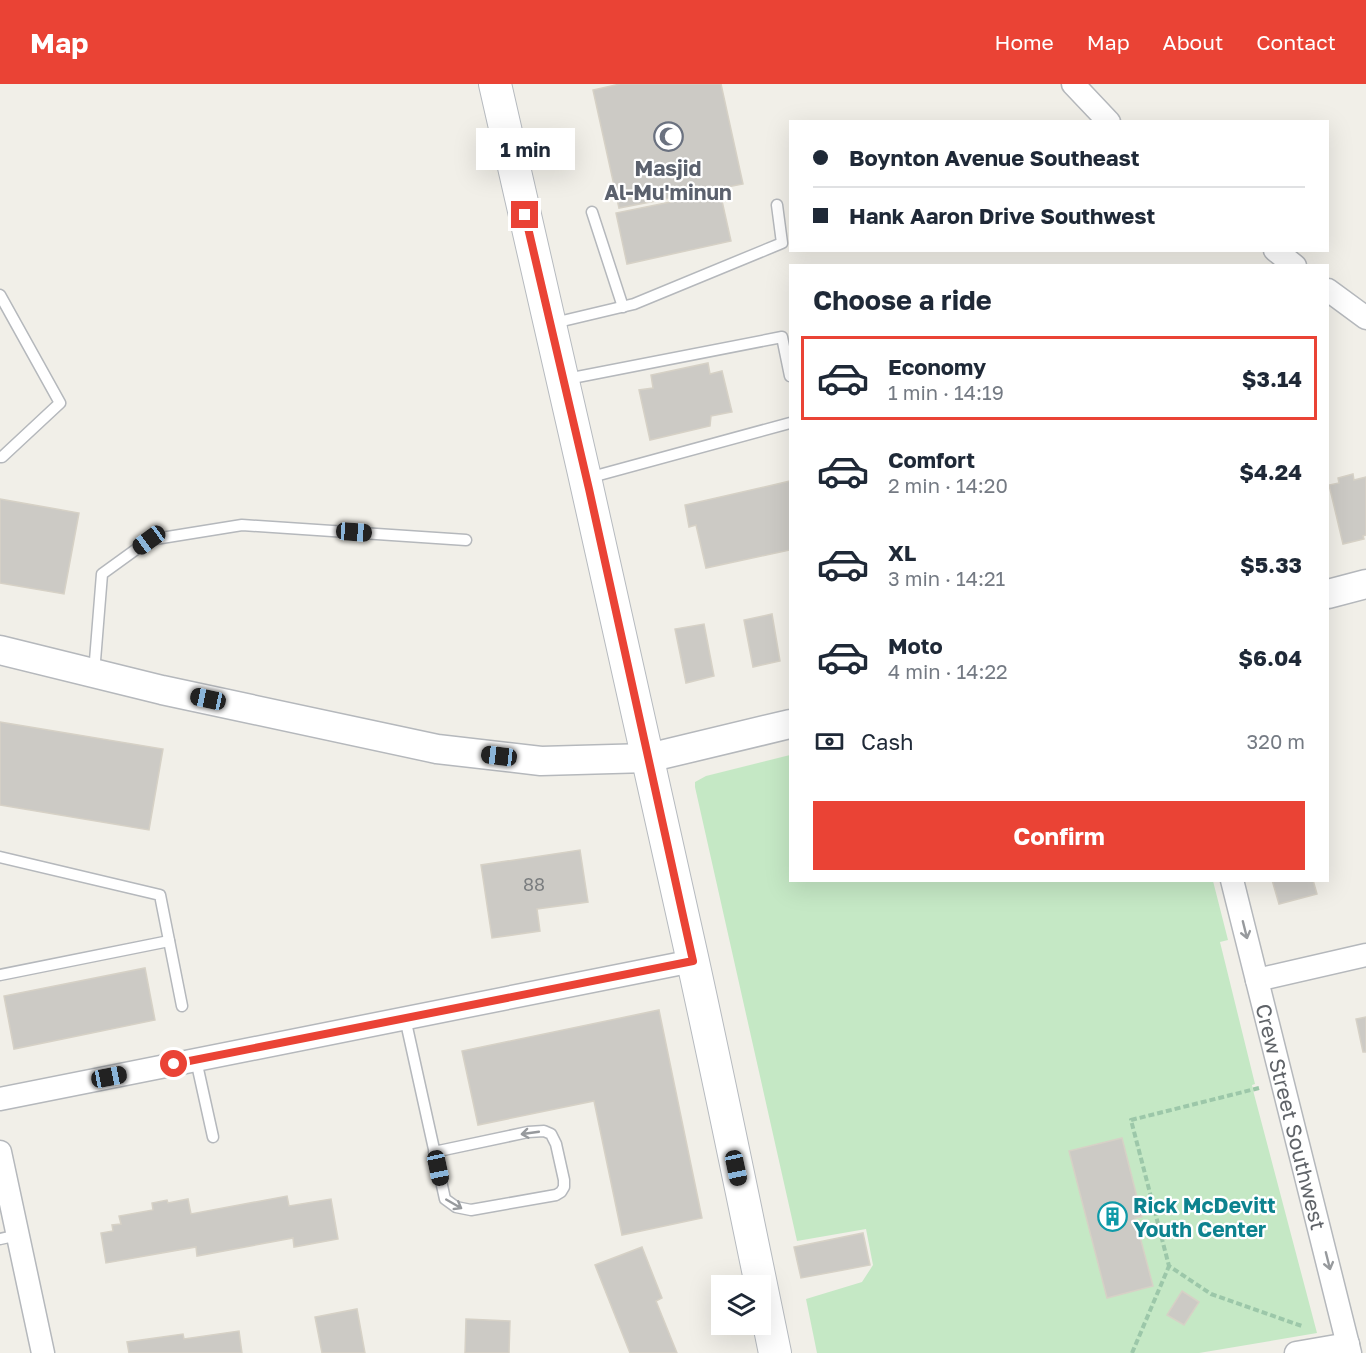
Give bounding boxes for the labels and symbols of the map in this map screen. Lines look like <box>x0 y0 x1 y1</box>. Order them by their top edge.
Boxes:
mosque icon: Masjid Al-Mu'minun <box>652 121 684 153</box>
callout: 1 min <box>476 128 574 170</box>
place label: Masjid Al-Mu'minun <box>604 155 732 205</box>
route end <box>511 201 538 228</box>
car <box>129 522 169 558</box>
car <box>335 522 373 542</box>
car <box>189 686 227 712</box>
car <box>480 745 518 767</box>
house number: 88 <box>523 873 545 895</box>
one-way arrow <box>1239 920 1251 939</box>
street label: Crew Street Southwest <box>1250 1001 1332 1233</box>
route start <box>160 1050 187 1077</box>
car <box>90 1065 128 1089</box>
one-way arrow <box>520 1127 540 1138</box>
car <box>425 1149 451 1187</box>
car <box>723 1149 749 1187</box>
place label: Rick McDevitt Youth Center <box>1133 1192 1276 1242</box>
one-way arrow <box>445 1198 462 1210</box>
building icon: Rick McDevitt Youth Center <box>1096 1201 1128 1233</box>
one-way arrow <box>1322 1251 1334 1270</box>

